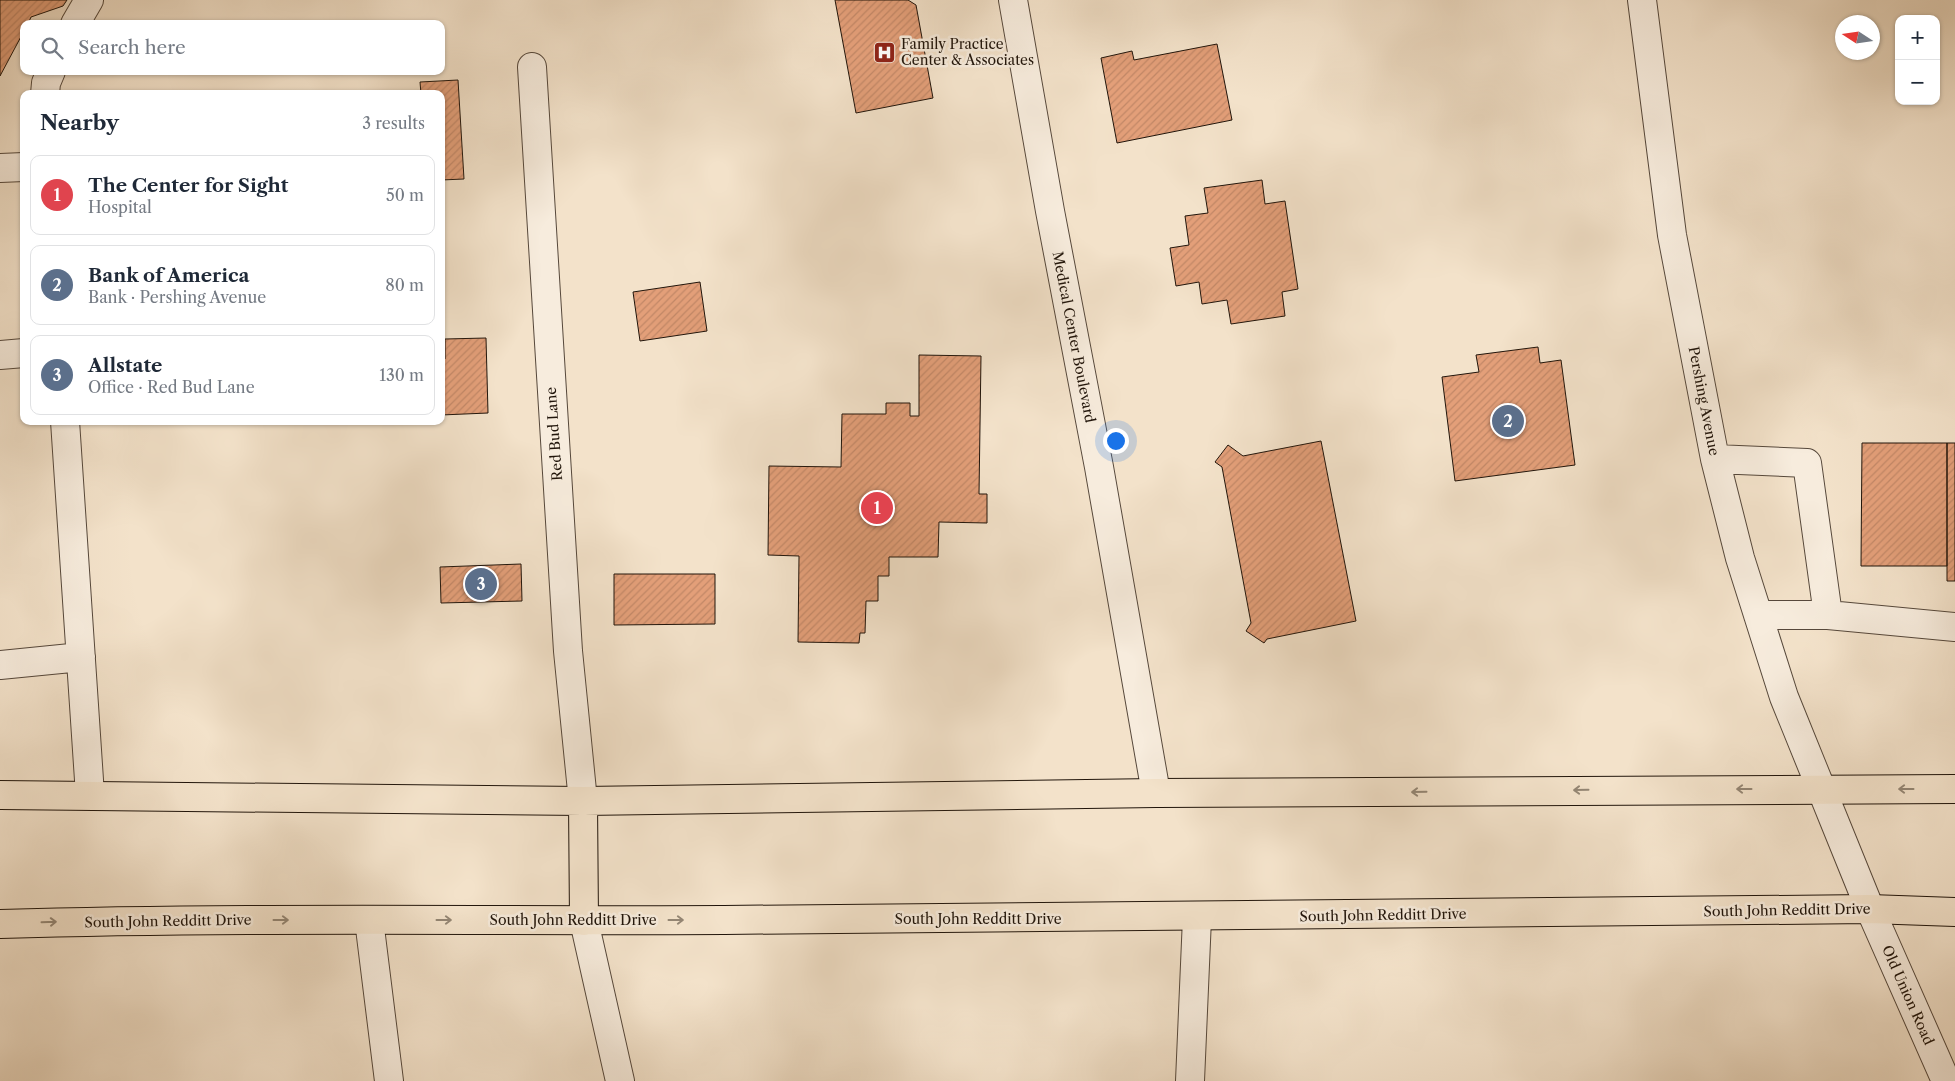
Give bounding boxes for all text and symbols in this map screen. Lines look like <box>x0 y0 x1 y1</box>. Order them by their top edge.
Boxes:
north arrow <box>1835 15 1880 60</box>
map controls <box>1895 15 1940 105</box>
button: + <box>1895 15 1940 60</box>
search box <box>20 20 445 75</box>
icon: search <box>38 34 66 62</box>
place label: Family Practice Center & Associates <box>901 35 1034 69</box>
text: Search here <box>78 36 186 59</box>
hospital icon: Family Practice Center & Associates <box>873 40 897 64</box>
button: − <box>1895 60 1940 105</box>
text: Nearby <box>40 110 119 135</box>
text: 3 results <box>362 113 425 133</box>
text: The Center for Sight <box>88 174 288 197</box>
text: 1 <box>53 185 61 205</box>
text: 50 m <box>386 185 424 205</box>
text: Hospital <box>88 197 152 217</box>
street label: Medical Center Boulevard <box>1049 250 1100 425</box>
text: Bank of America <box>88 264 250 287</box>
text: 2 <box>52 275 62 295</box>
text: 80 m <box>385 275 424 295</box>
text: Bank · Pershing Avenue <box>88 287 266 307</box>
street label: Pershing Avenue <box>1685 345 1723 457</box>
text: Allstate <box>88 354 162 377</box>
text: 3 <box>52 365 62 385</box>
text: 130 m <box>379 365 424 385</box>
text: Office · Red Bud Lane <box>88 377 255 397</box>
street label: Red Bud Lane <box>542 386 566 482</box>
pin: 2 <box>1492 402 1524 440</box>
your location <box>1103 428 1129 454</box>
pin: 1 <box>861 489 893 527</box>
pin: 3 <box>465 565 497 603</box>
one-way arrow <box>1736 784 1752 794</box>
one-way arrow <box>1899 784 1915 794</box>
one-way arrow <box>1574 785 1590 795</box>
one-way arrow <box>1411 787 1428 797</box>
street label: South John Redditt Drive <box>1703 900 1871 920</box>
street label: South John Redditt Drive <box>1299 905 1467 925</box>
street label: South John Redditt Drive <box>895 910 1062 928</box>
street label: South John Redditt Drive <box>84 911 252 931</box>
street label: South John Redditt Drive <box>490 911 657 929</box>
one-way arrow <box>272 915 289 925</box>
one-way arrow <box>435 915 451 925</box>
one-way arrow <box>668 915 684 925</box>
one-way arrow <box>40 918 56 927</box>
street label: Old Union Road <box>1878 942 1938 1048</box>

